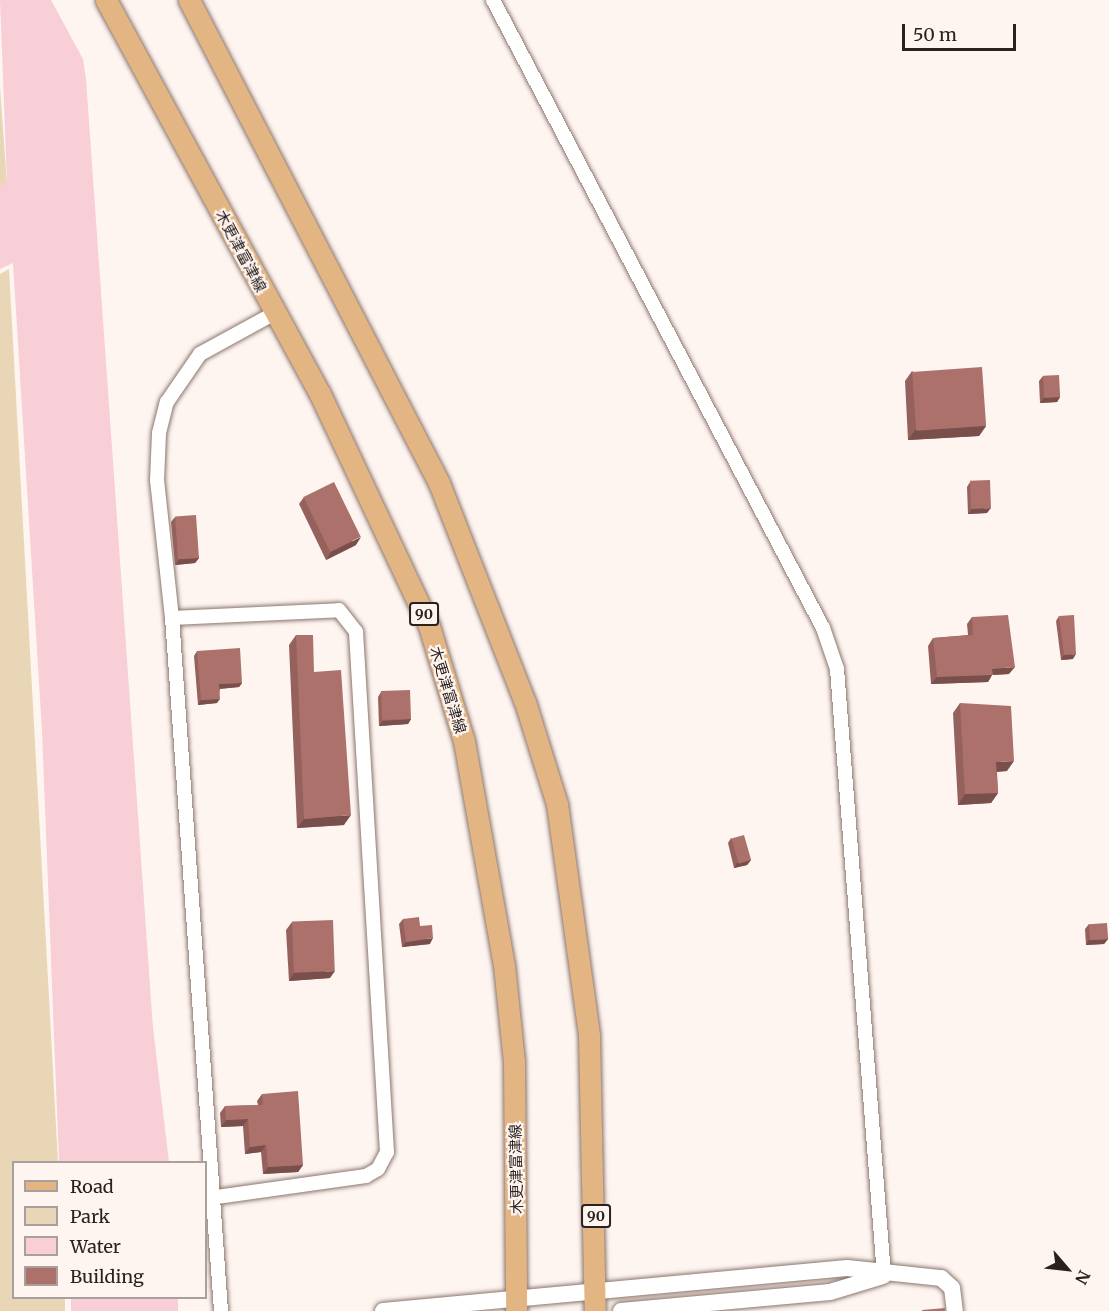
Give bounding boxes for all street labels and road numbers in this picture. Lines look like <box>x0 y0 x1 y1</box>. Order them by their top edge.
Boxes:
street label: 木更津富津線 <box>212 207 270 295</box>
road number: 90 <box>409 603 439 625</box>
street label: 木更津富津線 <box>426 644 470 736</box>
street label: 木更津富津線 <box>506 1124 526 1214</box>
road number: 90 <box>581 1205 611 1227</box>

